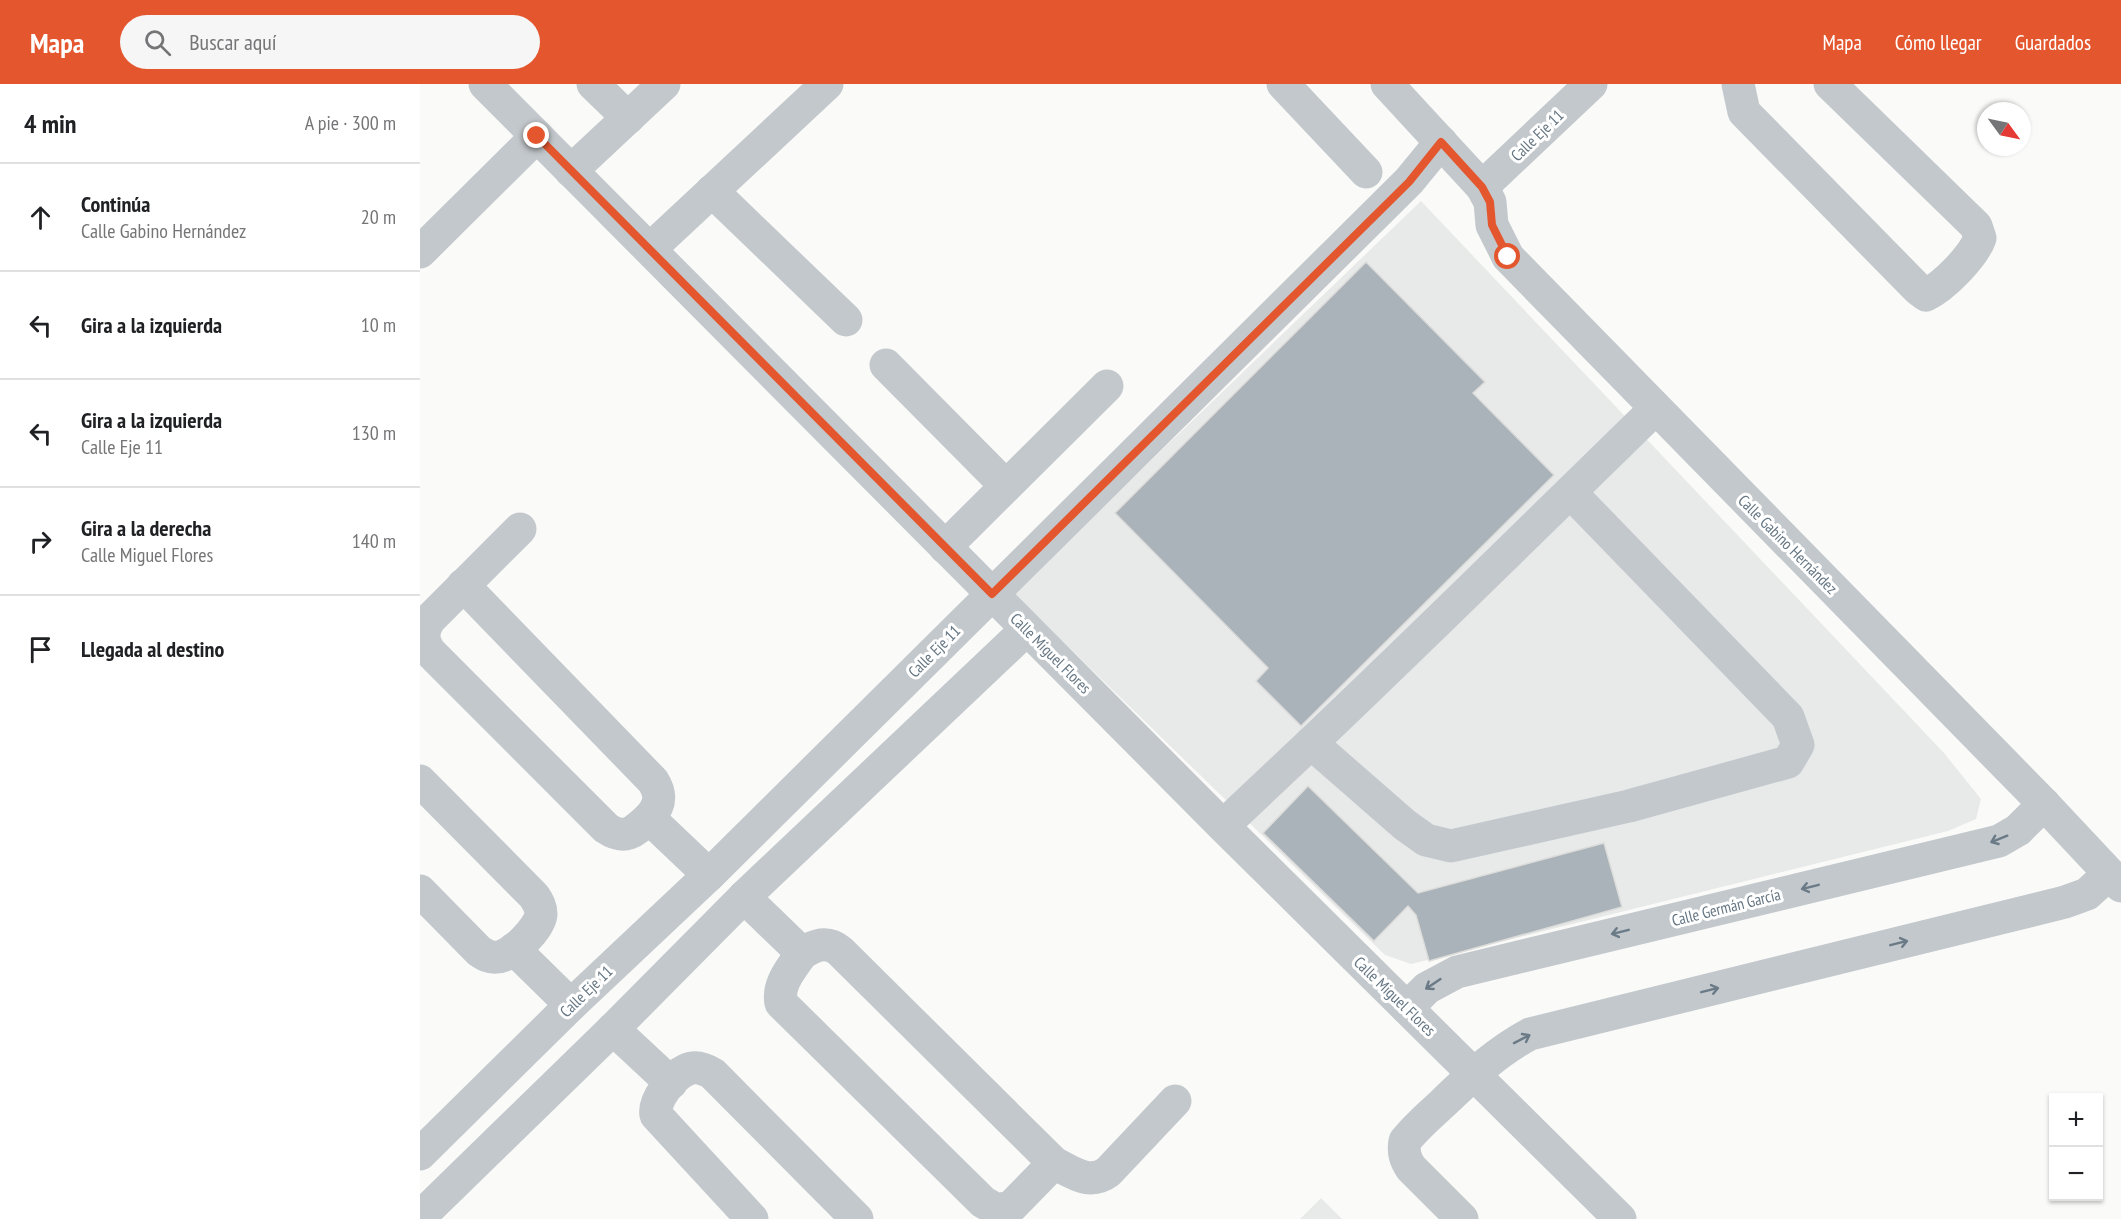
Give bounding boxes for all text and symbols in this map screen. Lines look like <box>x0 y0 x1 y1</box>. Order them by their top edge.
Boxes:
search box <box>120 15 540 69</box>
text: Mapa <box>30 24 84 61</box>
icon: search <box>141 26 174 59</box>
text: Buscar aquí <box>189 28 277 56</box>
text: Mapa <box>1823 29 1862 56</box>
text: Cómo llegar <box>1895 29 1982 56</box>
text: Guardados <box>2015 29 2091 56</box>
north arrow <box>1977 102 2031 156</box>
street label: Calle Eje 11 <box>1506 105 1568 165</box>
text: 4 min <box>24 107 77 140</box>
text: A pie · 300 m <box>305 110 396 136</box>
route end <box>523 122 549 148</box>
text: Continúa <box>81 190 150 218</box>
icon: ahead <box>24 201 57 234</box>
text: 20 m <box>361 204 396 230</box>
text: Calle Gabino Hernández <box>81 218 246 244</box>
route start <box>1494 243 1520 269</box>
icon: left <box>24 309 57 342</box>
text: Gira a la izquierda <box>81 311 222 339</box>
text: 10 m <box>361 312 396 338</box>
text: Gira a la izquierda <box>81 406 222 434</box>
icon: left <box>24 417 57 450</box>
text: 130 m <box>352 420 396 446</box>
text: Calle Eje 11 <box>81 434 163 460</box>
street label: Calle Gabino Hernández <box>1734 490 1842 598</box>
text: Gira a la derecha <box>81 514 211 542</box>
icon: right <box>24 525 57 558</box>
text: 140 m <box>352 528 396 554</box>
text: Calle Miguel Flores <box>81 542 213 568</box>
street label: Calle Miguel Flores <box>1006 608 1096 698</box>
street label: Calle Eje 11 <box>904 621 964 681</box>
icon: arrive <box>24 633 57 666</box>
text: Llegada al destino <box>81 635 224 663</box>
one-way arrow <box>1990 835 2008 846</box>
one-way arrow <box>1801 881 1820 893</box>
street label: Calle Germán García <box>1670 884 1782 930</box>
one-way arrow <box>1611 927 1630 939</box>
one-way arrow <box>1890 937 1909 949</box>
street label: Calle Miguel Flores <box>1350 952 1440 1040</box>
street label: Calle Eje 11 <box>555 961 617 1021</box>
one-way arrow <box>1425 979 1442 991</box>
one-way arrow <box>1700 983 1719 995</box>
one-way arrow <box>1512 1032 1530 1044</box>
map controls <box>2049 1093 2103 1201</box>
button: + <box>2049 1093 2103 1147</box>
button: − <box>2049 1147 2103 1201</box>

